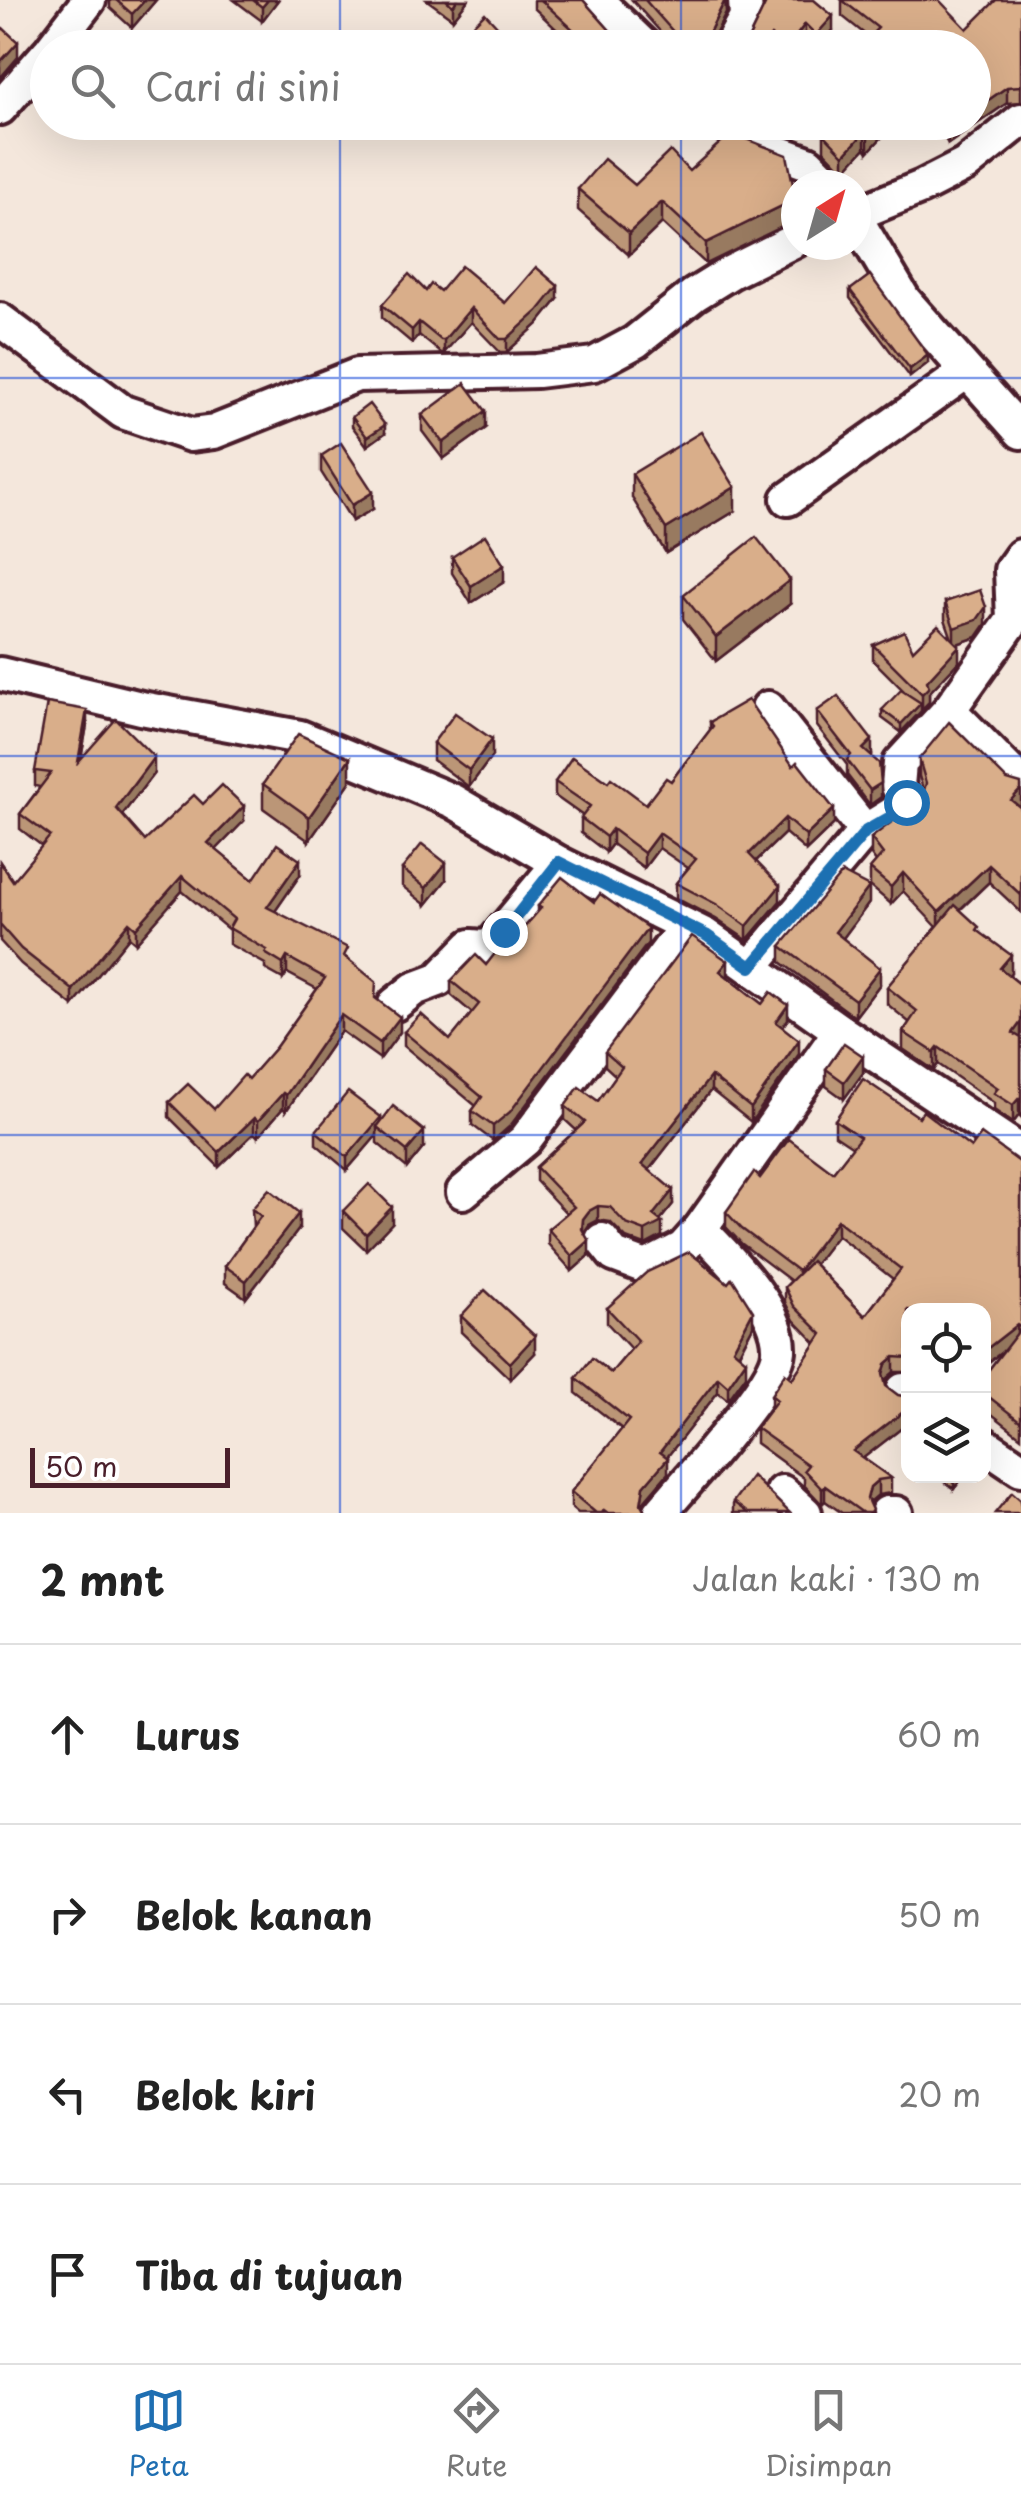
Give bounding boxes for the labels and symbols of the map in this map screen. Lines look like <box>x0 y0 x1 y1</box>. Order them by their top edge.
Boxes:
north arrow <box>781 170 871 260</box>
route start <box>884 780 930 826</box>
route end <box>482 910 528 956</box>
scale bar <box>30 1443 230 1488</box>

